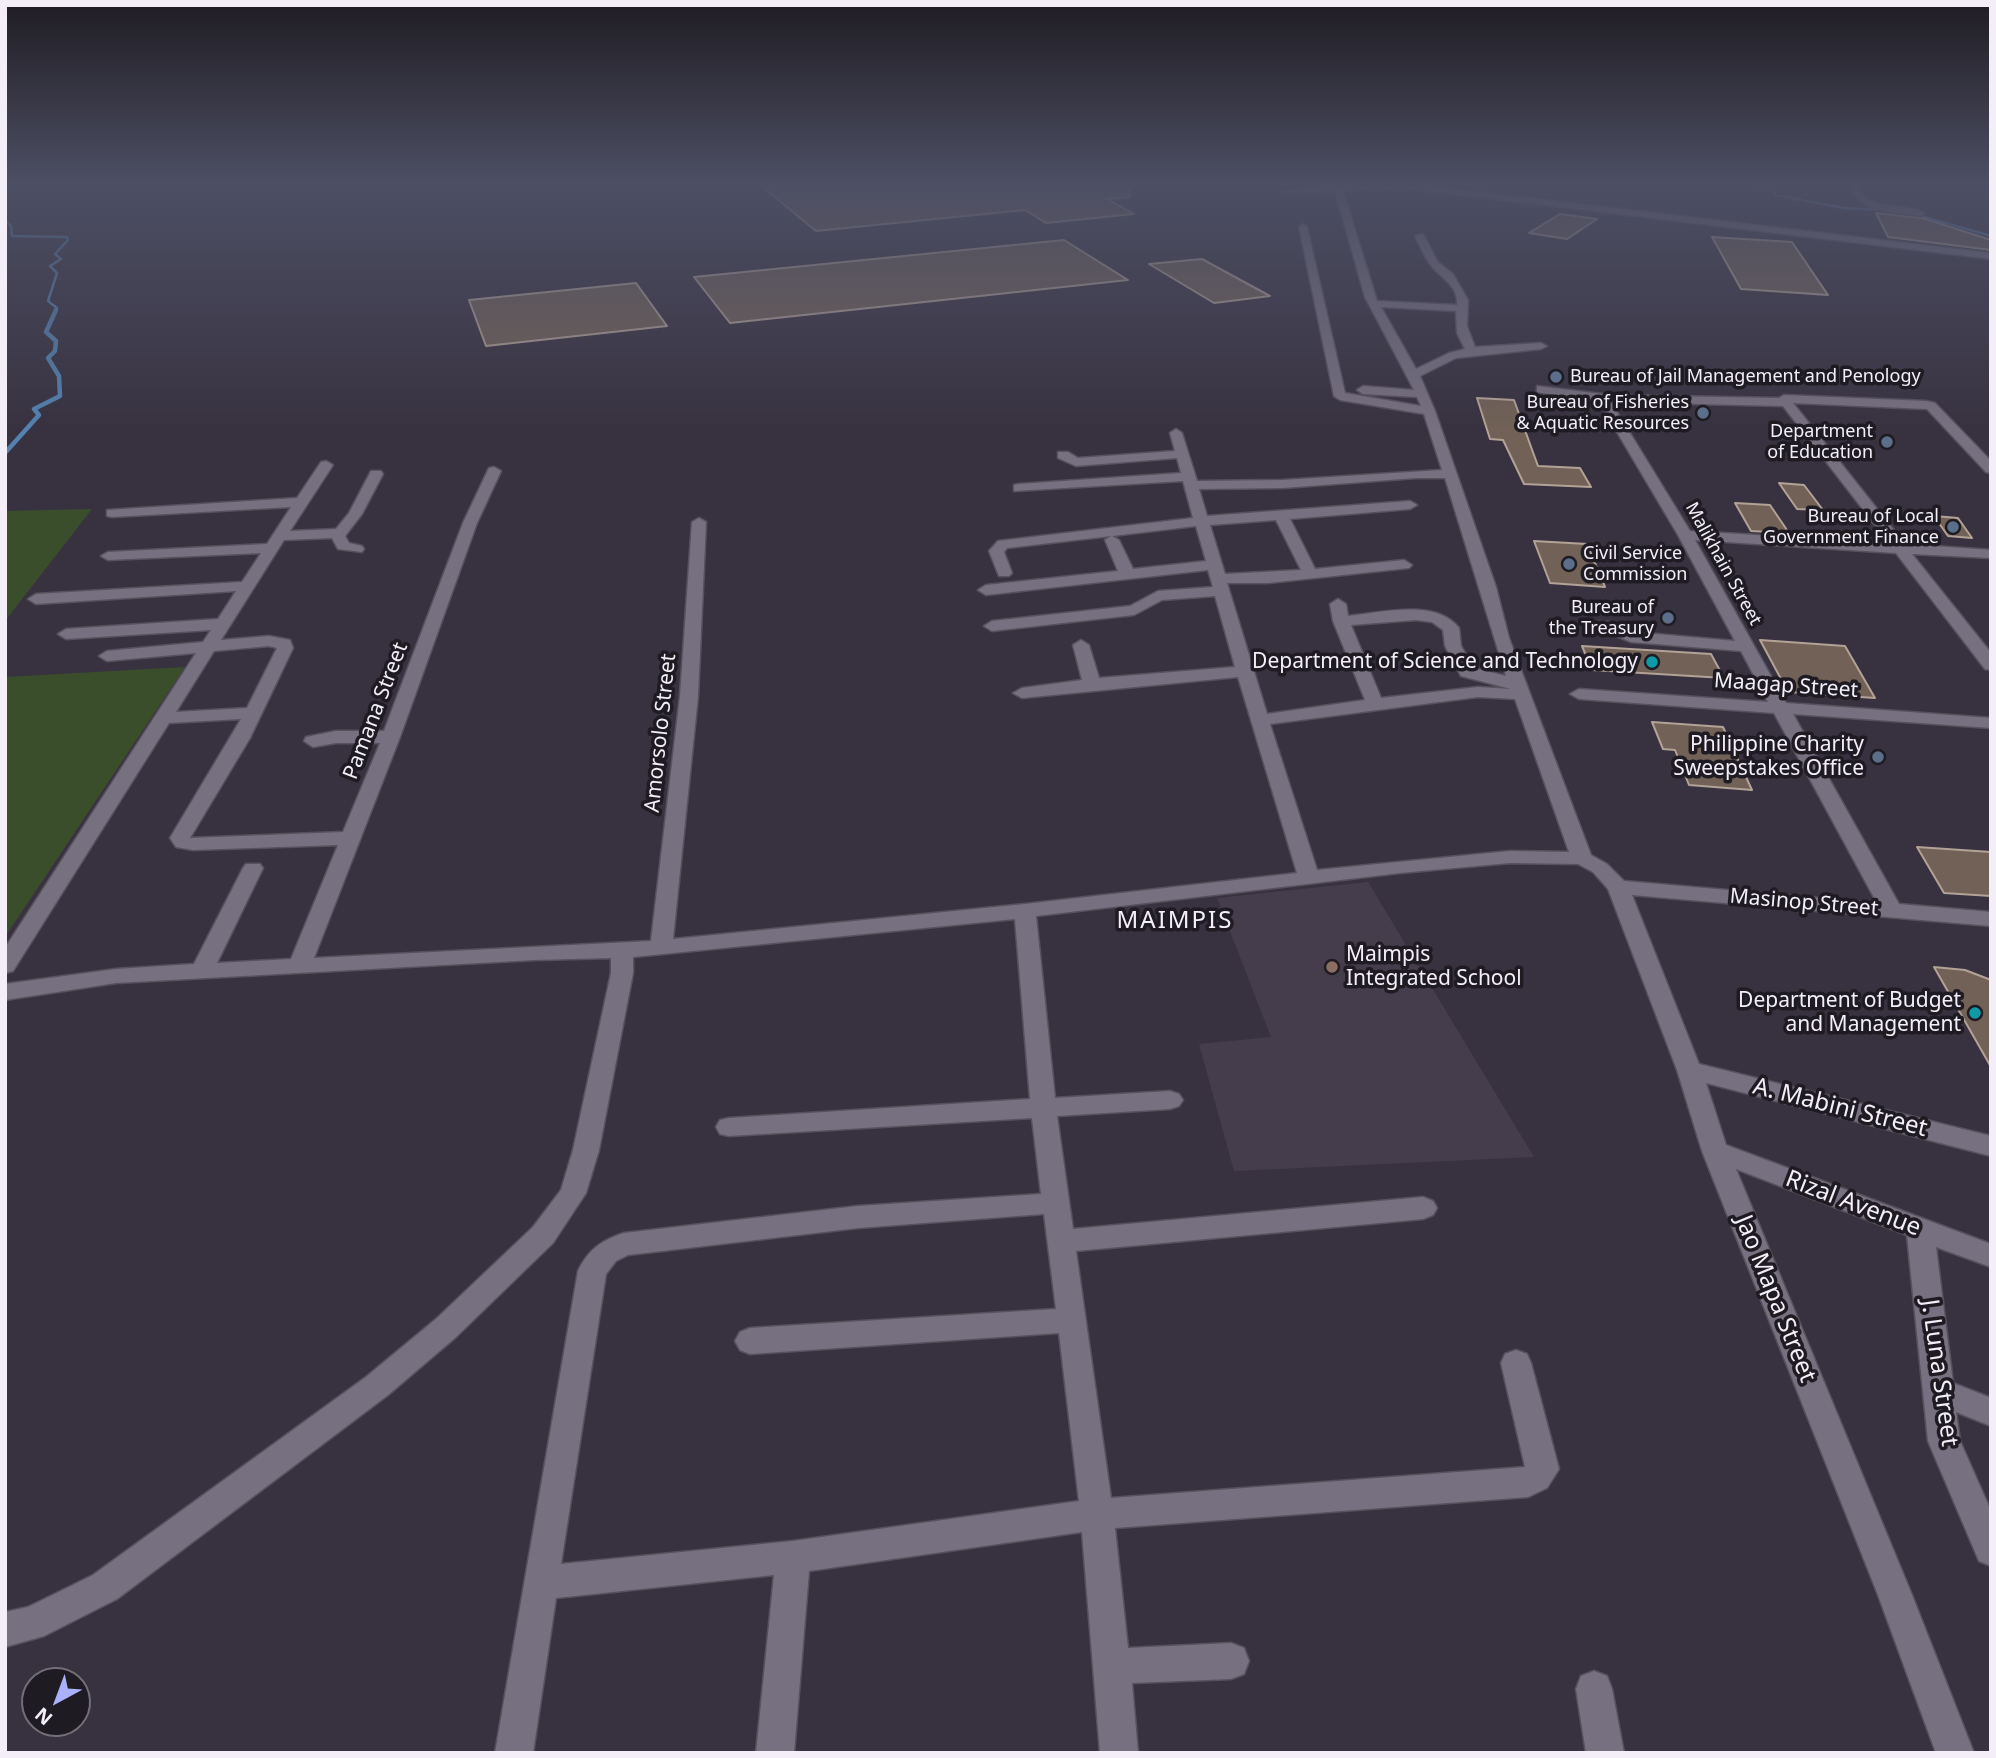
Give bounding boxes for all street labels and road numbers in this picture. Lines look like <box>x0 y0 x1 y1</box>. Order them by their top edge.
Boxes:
street label: Malikhain Street <box>1680 499 1766 629</box>
street label: Pamana Street <box>338 639 414 783</box>
street label: Amorsolo Street <box>640 652 682 814</box>
street label: Maagap Street <box>1713 668 1859 704</box>
street label: Masinop Street <box>1729 884 1879 922</box>
street label: A. Mabini Street <box>1750 1072 1930 1144</box>
street label: Rizal Avenue <box>1781 1165 1925 1243</box>
street label: Jao Mapa Street <box>1728 1211 1822 1387</box>
street label: J. Luna Street <box>1914 1298 1964 1448</box>

